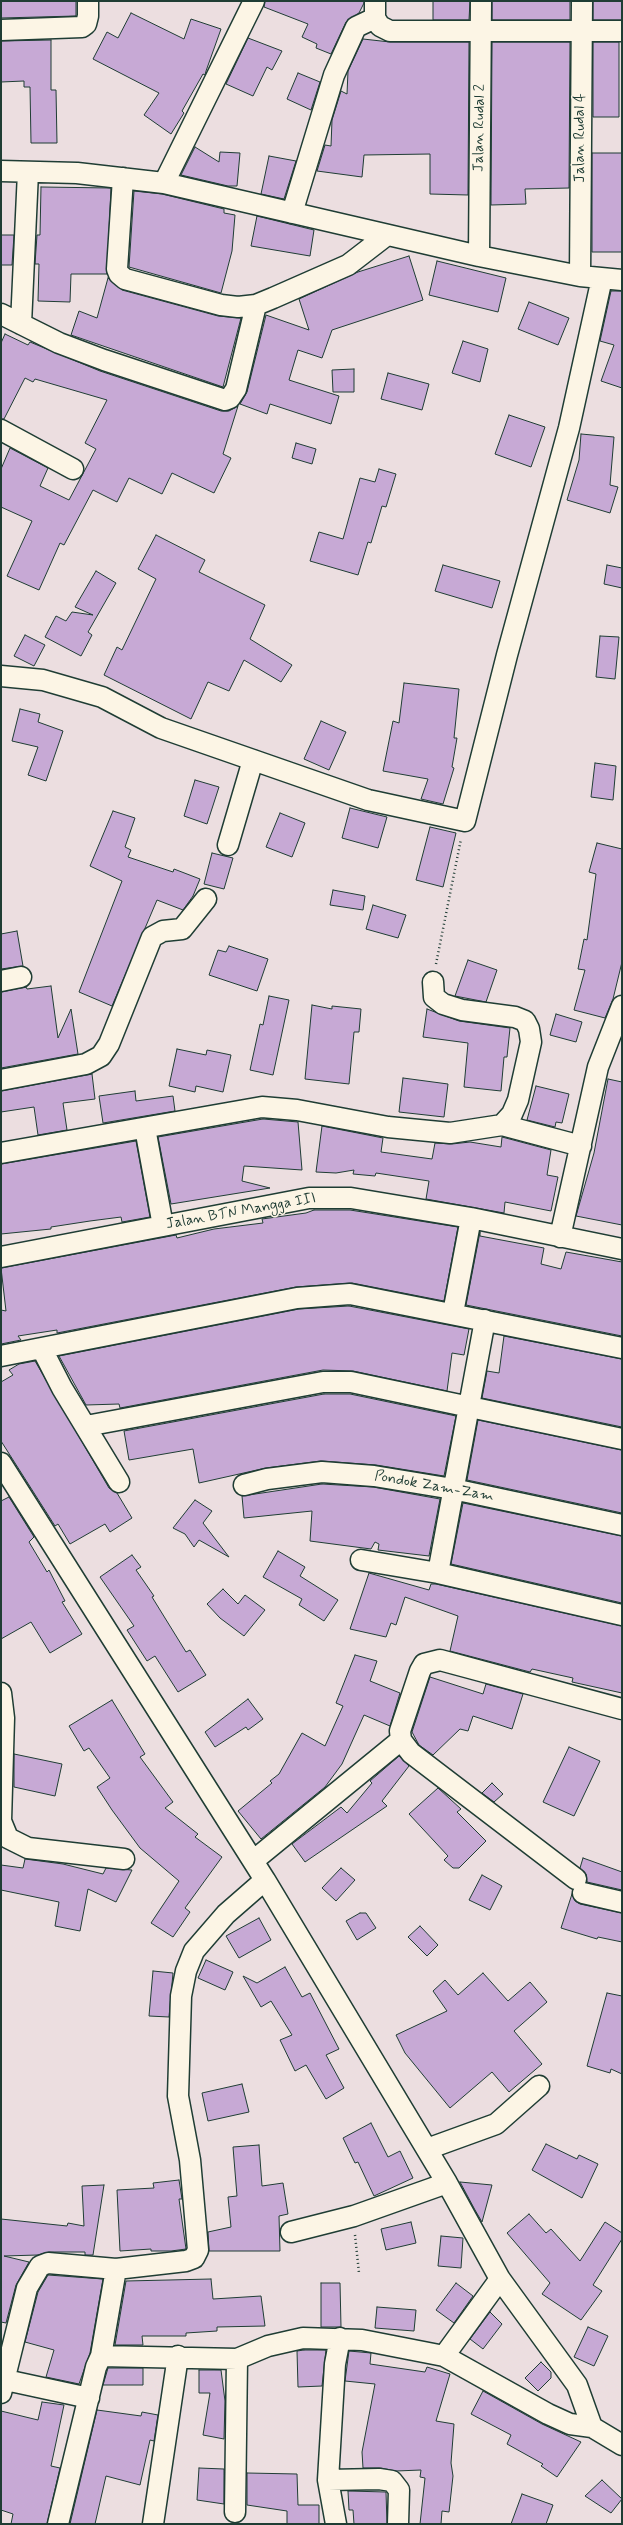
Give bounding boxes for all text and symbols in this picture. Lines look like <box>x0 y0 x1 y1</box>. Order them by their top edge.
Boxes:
street label: Jalan Rudal 2 <box>470 84 490 172</box>
street label: Jalan Rudal 4 <box>572 93 590 183</box>
street label: Jalan BTN Mangga III <box>165 1190 317 1234</box>
street label: Pondok Zam-Zam <box>373 1468 495 1506</box>

